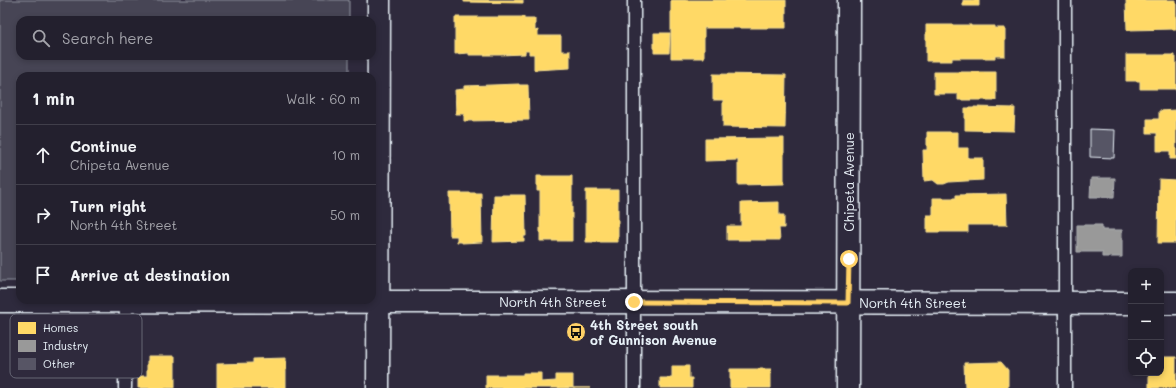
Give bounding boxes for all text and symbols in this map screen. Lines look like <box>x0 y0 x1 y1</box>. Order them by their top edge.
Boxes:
search box <box>16 16 376 60</box>
icon: search <box>30 27 52 49</box>
text: Search here <box>62 28 153 48</box>
text: 1 min <box>32 87 75 109</box>
text: Walk · 60 m <box>286 90 360 107</box>
street label: Chipeta Avenue <box>840 132 857 232</box>
text: Continue <box>70 136 137 156</box>
icon: ahead <box>32 144 54 166</box>
text: 10 m <box>332 146 360 163</box>
text: Chipeta Avenue <box>70 156 170 173</box>
text: Turn right <box>70 196 147 216</box>
icon: right <box>32 204 54 226</box>
text: 50 m <box>330 206 360 223</box>
text: North 4th Street <box>70 216 177 233</box>
route start <box>840 250 858 268</box>
icon: arrive <box>32 264 54 286</box>
text: Arrive at destination <box>70 265 230 285</box>
map controls <box>1128 268 1164 376</box>
button: + <box>1128 268 1164 304</box>
street label: North 4th Street <box>499 293 607 310</box>
route end <box>625 293 643 311</box>
street label: North 4th Street <box>859 294 967 311</box>
button: − <box>1128 304 1164 340</box>
legend <box>10 314 142 378</box>
place label: 4th Street south of Gunnison Avenue <box>590 316 717 348</box>
text: Homes <box>43 320 78 335</box>
bus stop icon: 4th Street south of Gunnison Avenue <box>565 321 587 343</box>
text: Industry <box>43 338 89 353</box>
button: locate <box>1128 340 1164 376</box>
text: Other <box>43 356 75 371</box>

